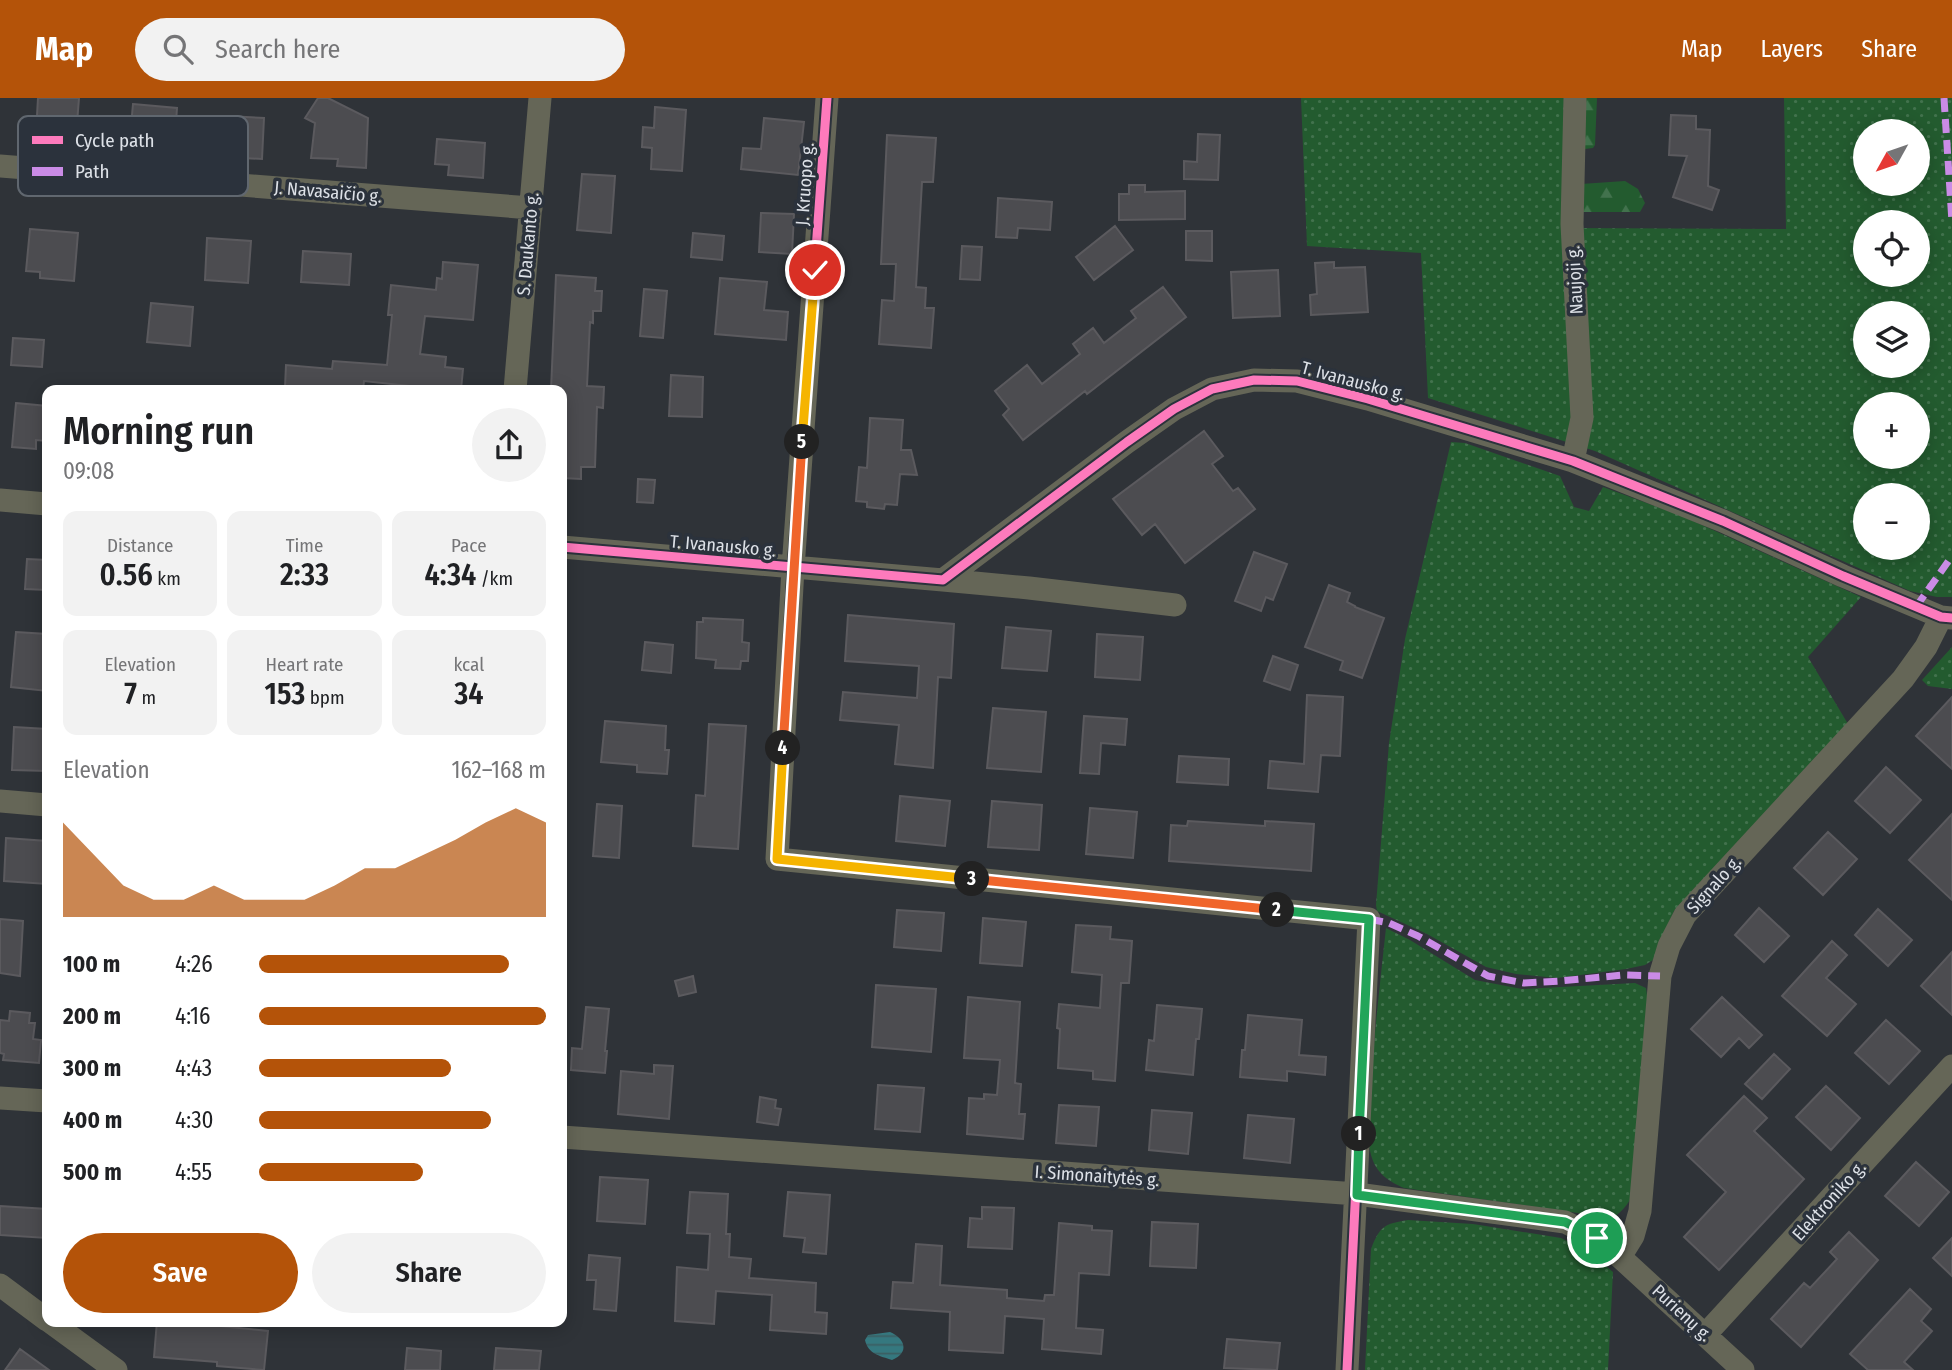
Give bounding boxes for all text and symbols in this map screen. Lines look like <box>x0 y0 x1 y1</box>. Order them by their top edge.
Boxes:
search box <box>135 18 625 81</box>
text: Map <box>35 29 93 69</box>
icon: search <box>159 30 197 68</box>
text: Search here <box>215 34 340 65</box>
text: Map <box>1681 35 1723 63</box>
text: Layers <box>1761 35 1823 63</box>
text: Share <box>1861 35 1917 63</box>
legend <box>18 116 248 196</box>
north arrow <box>1853 119 1930 196</box>
map controls <box>1853 119 1930 560</box>
text: Cycle path <box>75 129 154 152</box>
street label: J. Kruopo g. <box>791 142 819 226</box>
text: Path <box>75 160 110 183</box>
street label: J. Navasaičio g. <box>273 176 383 208</box>
street label: S. Daukanto g. <box>513 191 543 297</box>
button: locate <box>1853 210 1930 287</box>
pin <box>785 240 845 300</box>
street label: Naujoji g. <box>1562 245 1588 315</box>
icon: check <box>796 251 834 289</box>
button: layers <box>1853 301 1930 378</box>
street label: T. Ivanausko g. <box>1299 357 1407 405</box>
button: + <box>1853 392 1930 469</box>
text: Morning run <box>63 408 254 454</box>
button: share <box>472 408 546 482</box>
pin: 5 <box>784 424 820 460</box>
text: 5 <box>797 430 806 453</box>
text: 09:08 <box>63 457 114 485</box>
button: − <box>1853 483 1930 560</box>
street label: T. Ivanausko g. <box>669 530 777 562</box>
text: Distance <box>107 534 173 557</box>
text: Time <box>286 534 323 557</box>
text: Pace <box>451 534 487 557</box>
text: 0.56 <box>100 557 153 593</box>
text: 2:33 <box>280 557 329 593</box>
text: 4:34 <box>425 557 476 593</box>
text: km <box>153 567 181 590</box>
text: /km <box>476 567 513 590</box>
text: Elevation <box>104 653 176 676</box>
text: Heart rate <box>265 653 344 676</box>
text: kcal <box>453 653 484 676</box>
text: 7 <box>124 676 137 712</box>
text: 153 <box>264 676 305 712</box>
text: 34 <box>454 676 483 712</box>
text: m <box>137 686 156 709</box>
text: bpm <box>305 686 345 709</box>
pin: 4 <box>766 730 800 766</box>
text: 4 <box>778 736 787 759</box>
text: Elevation <box>63 756 150 784</box>
text: 162–168 m <box>451 756 546 784</box>
street label: Signalo g. <box>1682 851 1746 919</box>
pin: 3 <box>954 862 990 896</box>
text: 3 <box>967 867 976 890</box>
pin: 2 <box>1260 892 1294 928</box>
text: 2 <box>1272 898 1281 921</box>
text: 100 m <box>63 950 120 978</box>
text: 4:26 <box>175 950 213 978</box>
text: 200 m <box>63 1002 121 1030</box>
text: 4:16 <box>175 1002 210 1030</box>
text: 300 m <box>63 1054 121 1082</box>
text: 4:43 <box>175 1054 212 1082</box>
text: 400 m <box>63 1106 122 1134</box>
text: 4:30 <box>175 1106 214 1134</box>
pin: 1 <box>1342 1116 1376 1152</box>
text: 1 <box>1354 1122 1363 1145</box>
street label: Elektroniko g. <box>1787 1156 1871 1245</box>
text: 500 m <box>63 1158 122 1186</box>
text: 4:55 <box>175 1158 212 1186</box>
street label: I. Simonaitytės g. <box>1034 1161 1160 1191</box>
pin <box>1567 1208 1627 1268</box>
icon: arrive <box>1578 1219 1616 1257</box>
button: Save <box>63 1233 298 1313</box>
button: Share <box>312 1233 546 1313</box>
street label: Purienų g. <box>1648 1280 1717 1346</box>

